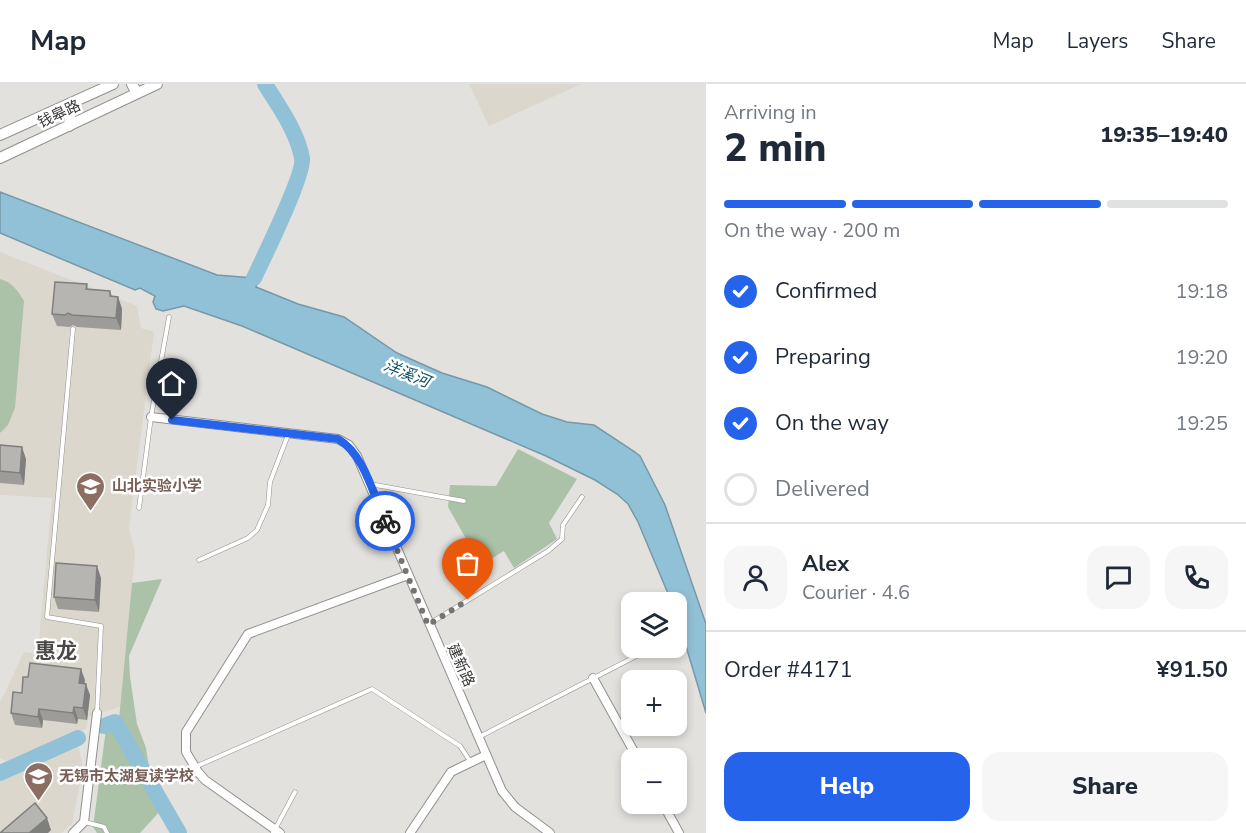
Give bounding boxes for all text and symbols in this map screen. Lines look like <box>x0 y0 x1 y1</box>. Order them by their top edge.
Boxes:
text: Map <box>30 22 86 60</box>
text: Map <box>992 27 1034 55</box>
text: Layers <box>1067 27 1128 55</box>
text: Share <box>1161 27 1216 55</box>
street label: 钱皋路 <box>34 95 84 133</box>
text: Arriving in <box>724 99 817 126</box>
text: 19:35–19:40 <box>1100 120 1228 150</box>
text: 2 min <box>724 122 827 175</box>
text: On the way · 200 m <box>724 217 900 244</box>
icon: check <box>724 275 757 308</box>
text: Confirmed <box>775 276 877 306</box>
text: 19:18 <box>1175 278 1228 305</box>
icon: check <box>724 341 757 374</box>
text: Preparing <box>775 342 871 372</box>
text: 19:20 <box>1175 344 1228 371</box>
water label: 洋溪河 <box>380 355 436 394</box>
pin <box>146 358 197 420</box>
icon: home <box>155 367 188 400</box>
icon: check <box>724 407 757 440</box>
text: On the way <box>775 408 889 438</box>
text: 19:25 <box>1175 410 1228 437</box>
school or university icon: 山北实验小学 <box>75 470 107 512</box>
text: Delivered <box>775 474 870 504</box>
place label: 山北实验小学 <box>112 476 202 496</box>
courier <box>355 491 415 551</box>
icon: bike <box>369 505 402 538</box>
pin <box>442 538 493 600</box>
button: person <box>724 546 787 609</box>
button: chat <box>1087 546 1150 609</box>
button: phone <box>1165 546 1228 609</box>
icon: bag <box>451 547 484 580</box>
text: Alex <box>802 549 849 579</box>
text: Courier · 4.6 <box>802 579 910 606</box>
map controls <box>621 592 687 814</box>
button: layers <box>621 592 687 658</box>
district label: 惠龙 <box>35 637 77 665</box>
street label: 建新路 <box>443 640 479 690</box>
text: Order #4171 <box>724 655 853 685</box>
text: ¥91.50 <box>1157 655 1228 685</box>
button: + <box>621 670 687 736</box>
button: − <box>621 748 687 814</box>
button: Help <box>724 752 970 821</box>
button: Share <box>982 752 1228 821</box>
school or university icon: 无锡市太湖复读学校 <box>22 760 54 802</box>
place label: 无锡市太湖复读学校 <box>59 766 194 786</box>

